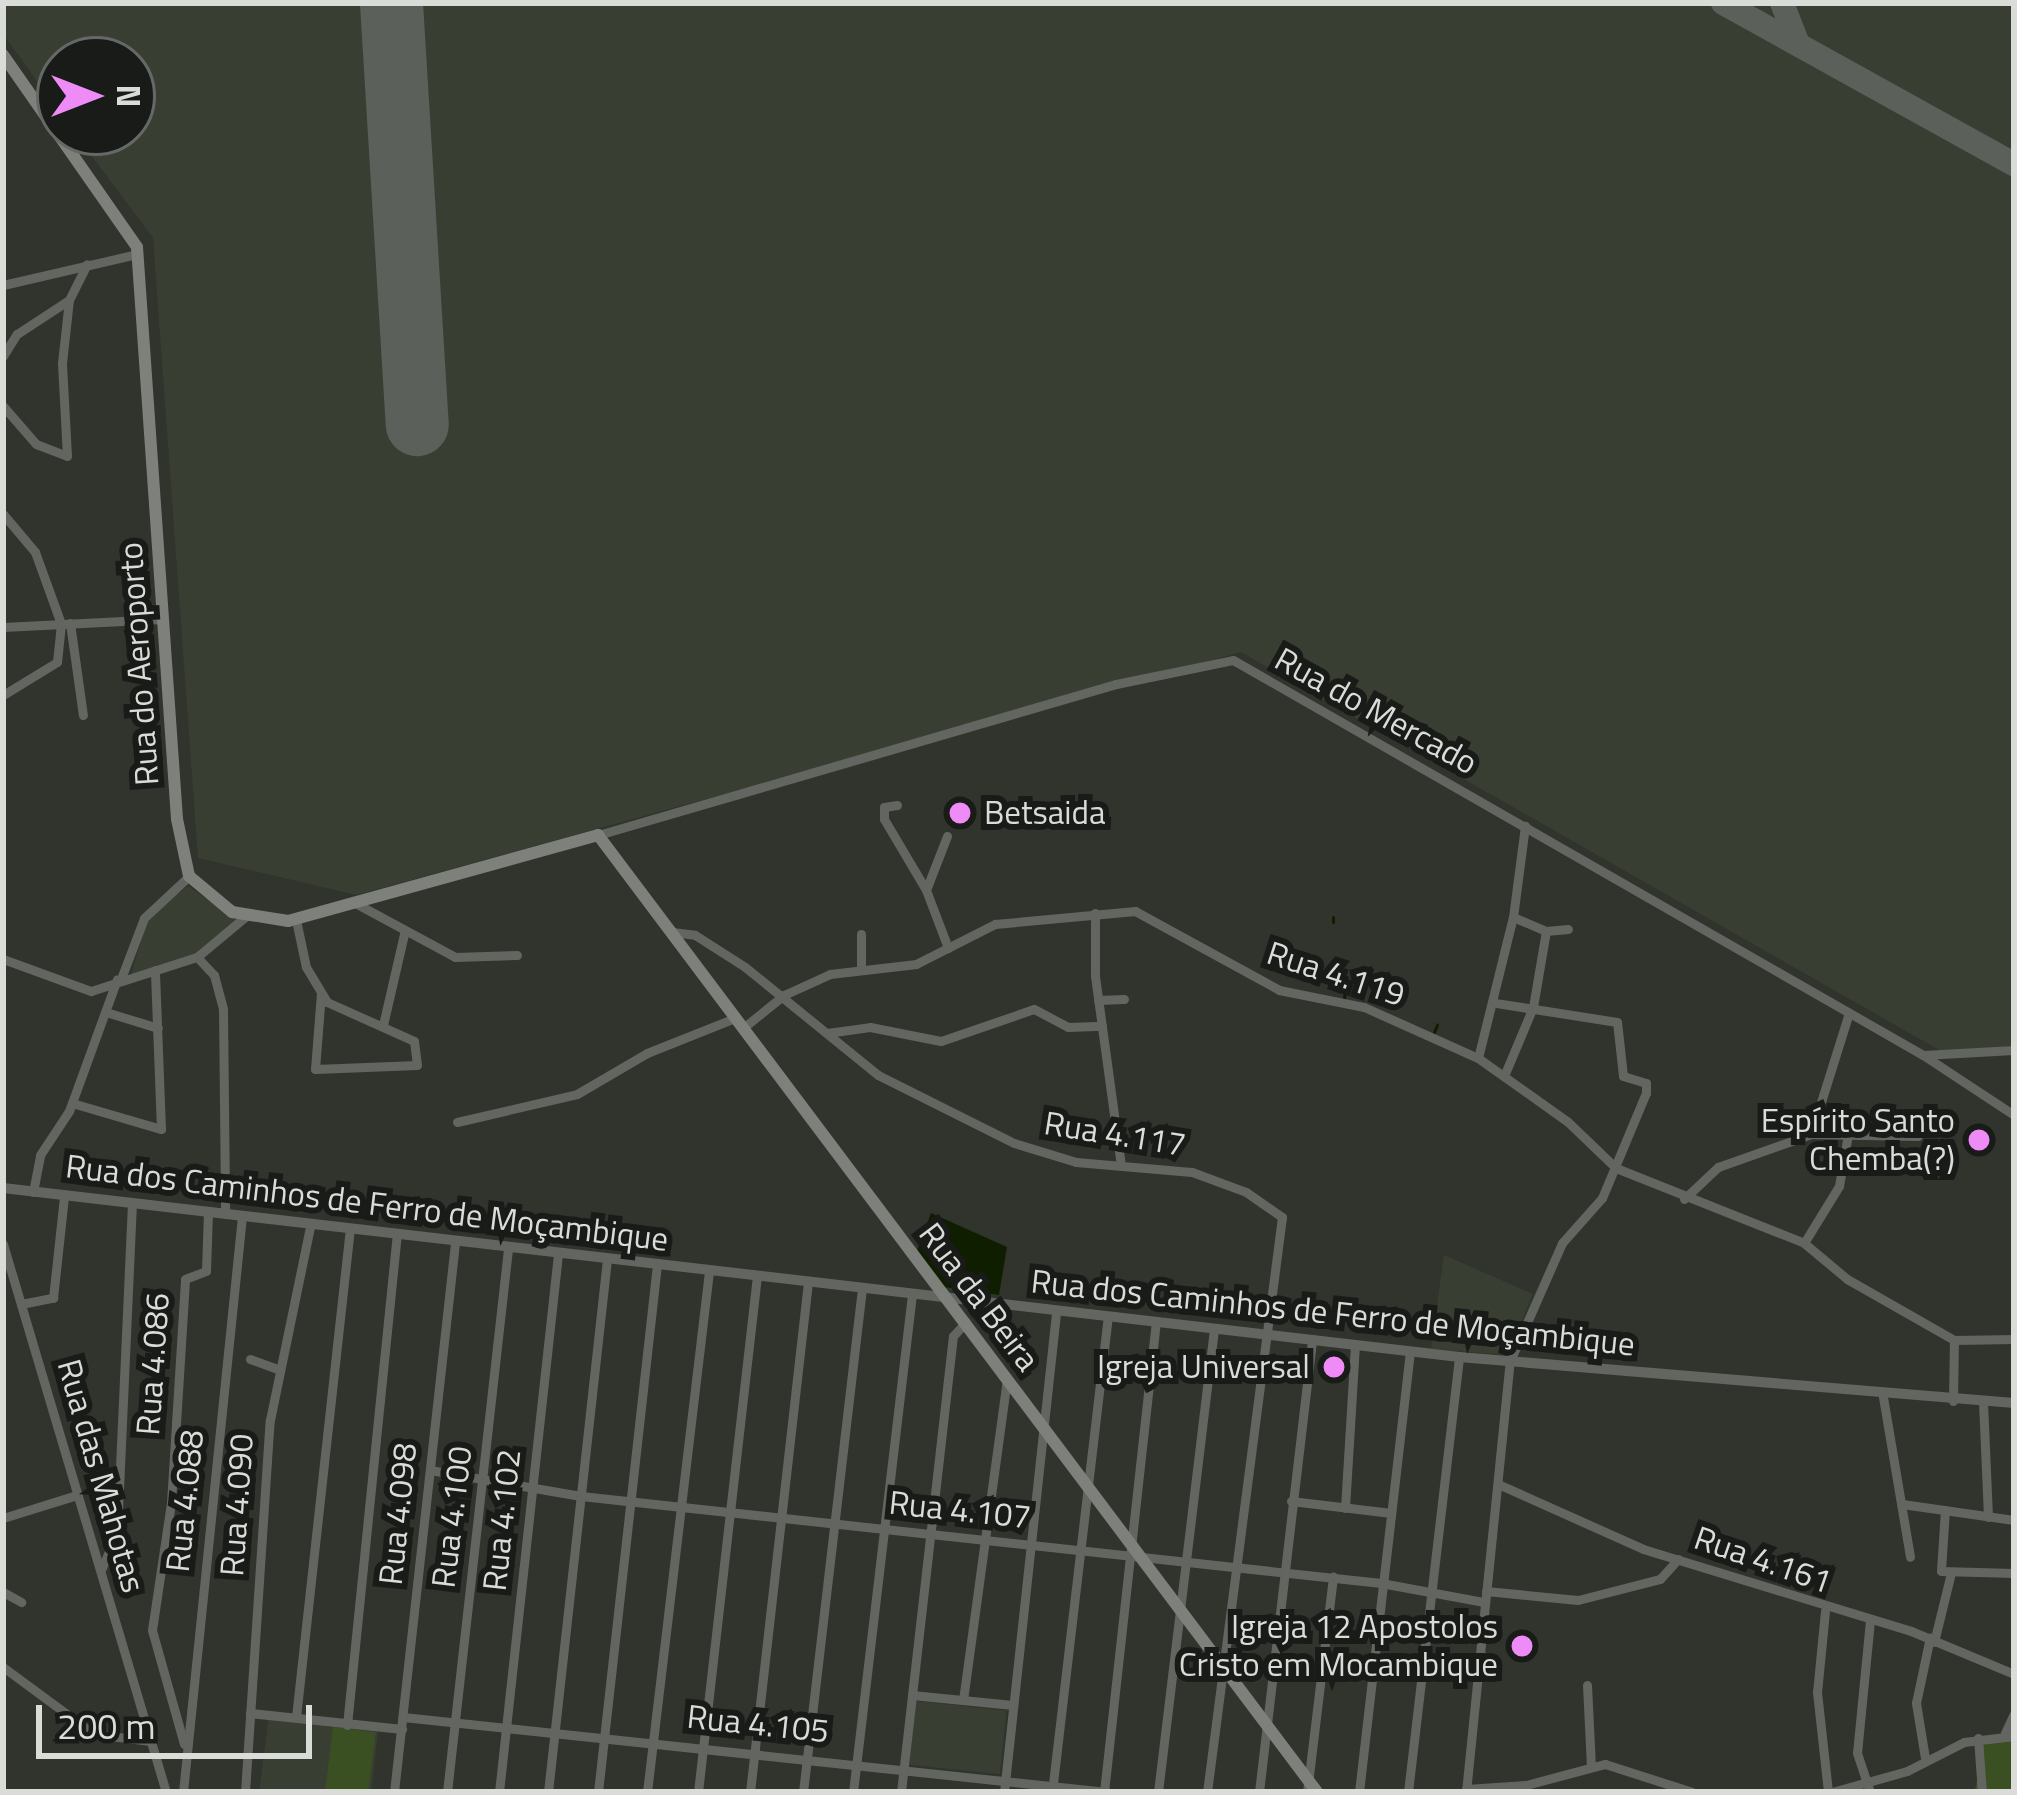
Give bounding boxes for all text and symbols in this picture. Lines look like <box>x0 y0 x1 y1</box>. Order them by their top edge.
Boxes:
north arrow <box>36 36 156 156</box>
text: N <box>104 85 154 107</box>
street label: Rua do Aeroporto <box>111 541 167 787</box>
street label: Rua do Mercado <box>1268 639 1484 783</box>
place label: Betsaida <box>984 793 1106 833</box>
marker: Betsaida <box>947 800 973 826</box>
street label: Rua 4.119 <box>1262 933 1410 1015</box>
place label: Espírito Santo Chemba(?) <box>1761 1101 1955 1179</box>
street label: Rua 4.117 <box>1041 1103 1189 1165</box>
marker: Espírito Santo Chemba(?) <box>1966 1127 1992 1153</box>
street label: Rua dos Caminhos de Ferro de Moçambique <box>63 1146 671 1260</box>
street label: Rua da Beira <box>911 1215 1047 1379</box>
street label: Rua dos Caminhos de Ferro de Moçambique <box>1029 1262 1637 1364</box>
street label: Rua 4.086 <box>128 1291 178 1437</box>
place label: Igreja Universal <box>1097 1347 1310 1387</box>
marker: Igreja Universal <box>1321 1354 1347 1380</box>
street label: Rua das Mahotas <box>49 1355 153 1597</box>
street label: Rua 4.088 <box>158 1428 212 1574</box>
street label: Rua 4.090 <box>212 1432 262 1578</box>
street label: Rua 4.098 <box>371 1441 425 1587</box>
street label: Rua 4.100 <box>424 1444 480 1590</box>
street label: Rua 4.102 <box>475 1447 529 1593</box>
street label: Rua 4.107 <box>887 1483 1033 1537</box>
street label: Rua 4.161 <box>1689 1518 1837 1602</box>
place label: Igreja 12 Apostolos Cristo em Mocambique <box>1179 1607 1498 1685</box>
marker: Igreja 12 Apostolos Cristo em Mocambique <box>1509 1633 1535 1659</box>
scale bar <box>42 1681 318 1755</box>
street label: Rua 4.105 <box>685 1697 831 1751</box>
text: 200 m <box>57 1698 156 1753</box>

